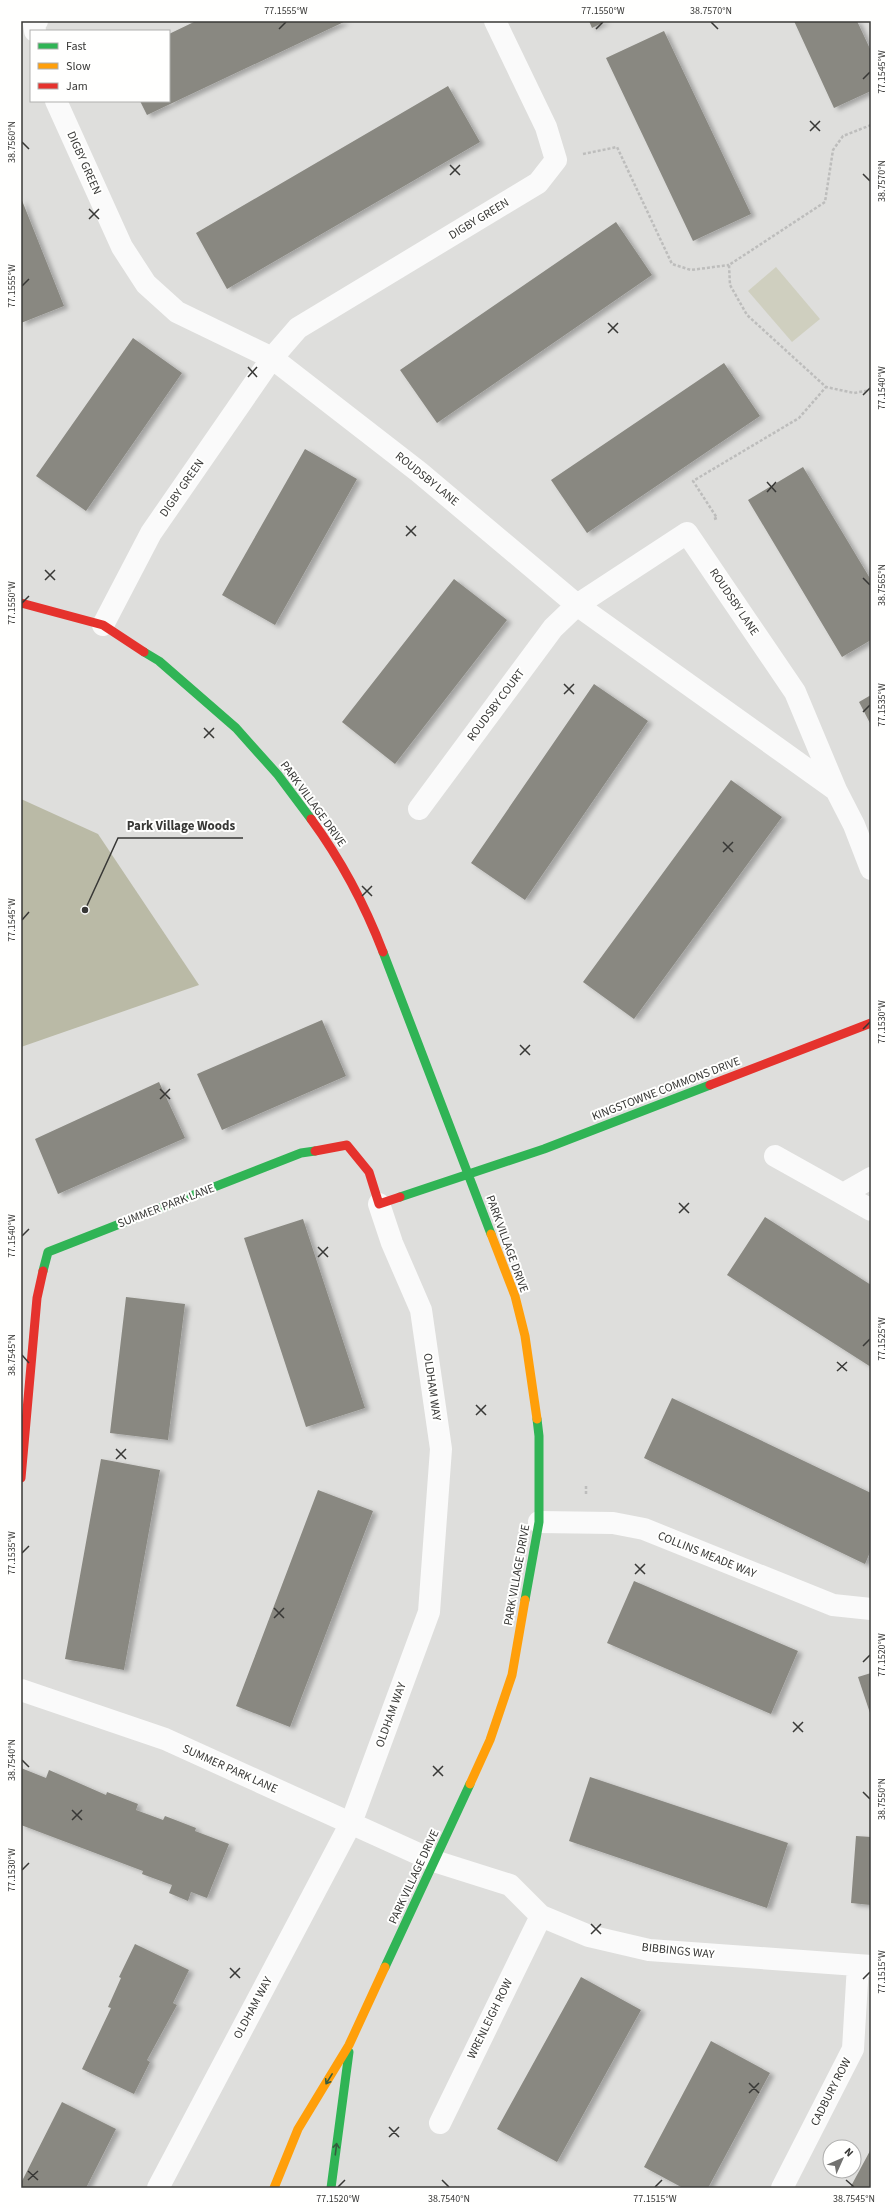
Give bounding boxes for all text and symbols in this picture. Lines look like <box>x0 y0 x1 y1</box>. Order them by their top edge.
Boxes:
text: 77.1555°W <box>264 4 308 18</box>
text: 77.1550°W <box>581 4 625 18</box>
text: 38.7570°N <box>690 4 732 18</box>
legend <box>30 30 170 102</box>
text: Fast <box>66 38 86 55</box>
text: 77.1545°W <box>875 50 889 94</box>
text: Slow <box>66 58 91 75</box>
text: Jam <box>66 78 88 95</box>
text: 38.7560°N <box>5 121 19 163</box>
street label: DIGBY GREEN <box>62 129 106 197</box>
text: 38.7570°N <box>875 160 889 202</box>
street label: DIGBY GREEN <box>446 194 512 244</box>
text: 77.1555°W <box>5 264 19 308</box>
text: 77.1540°W <box>875 366 889 410</box>
street label: ROUDSBY LANE <box>391 448 463 510</box>
street label: DIGBY GREEN <box>156 455 208 521</box>
text: 38.7565°N <box>875 564 889 606</box>
street label: ROUDSBY LANE <box>705 565 763 639</box>
text: 77.1550°W <box>5 581 19 625</box>
street label: ROUDSBY COURT <box>463 665 529 745</box>
text: 77.1535°W <box>875 683 889 727</box>
street label: PARK VILLAGE DRIVE <box>276 758 350 850</box>
callout: Park Village Woods <box>118 813 243 838</box>
text: Park Village Woods <box>127 817 235 835</box>
text: 77.1545°W <box>5 898 19 942</box>
text: 77.1530°W <box>875 1000 889 1044</box>
street label: KINGSTOWNE COMMONS DRIVE <box>589 1053 743 1125</box>
street label: SUMMER PARK LANE <box>115 1180 217 1232</box>
street label: PARK VILLAGE DRIVE <box>482 1193 532 1295</box>
text: 77.1540°W <box>5 1214 19 1258</box>
text: 77.1525°W <box>875 1317 889 1361</box>
text: 38.7545°N <box>5 1334 19 1376</box>
street label: OLDHAM WAY <box>419 1352 445 1422</box>
street label: PARK VILLAGE DRIVE <box>500 1523 534 1627</box>
street label: COLLINS MEADE WAY <box>655 1527 759 1583</box>
text: 77.1535°W <box>5 1531 19 1575</box>
text: 77.1520°W <box>875 1633 889 1677</box>
street label: OLDHAM WAY <box>371 1680 411 1750</box>
text: 38.7540°N <box>5 1739 19 1781</box>
street label: SUMMER PARK LANE <box>180 1740 280 1798</box>
text: 38.7550°N <box>875 1778 889 1820</box>
street label: PARK VILLAGE DRIVE <box>385 1827 443 1927</box>
text: 77.1530°W <box>5 1848 19 1892</box>
street label: BIBBINGS WAY <box>641 1939 715 1963</box>
text: 77.1515°W <box>875 1950 889 1994</box>
street label: OLDHAM WAY <box>229 1974 277 2042</box>
street label: WRENLEIGH ROW <box>463 1975 517 2062</box>
street label: CADBURY ROW <box>806 2054 856 2129</box>
one-way arrow <box>325 2073 333 2084</box>
north arrow <box>822 2139 862 2179</box>
one-way arrow <box>332 2143 340 2156</box>
text: N <box>841 2144 857 2160</box>
text: 77.1520°W <box>316 2192 360 2206</box>
text: 38.7540°N <box>428 2192 470 2206</box>
text: 77.1515°W <box>633 2192 677 2206</box>
text: 38.7545°N <box>833 2192 875 2206</box>

